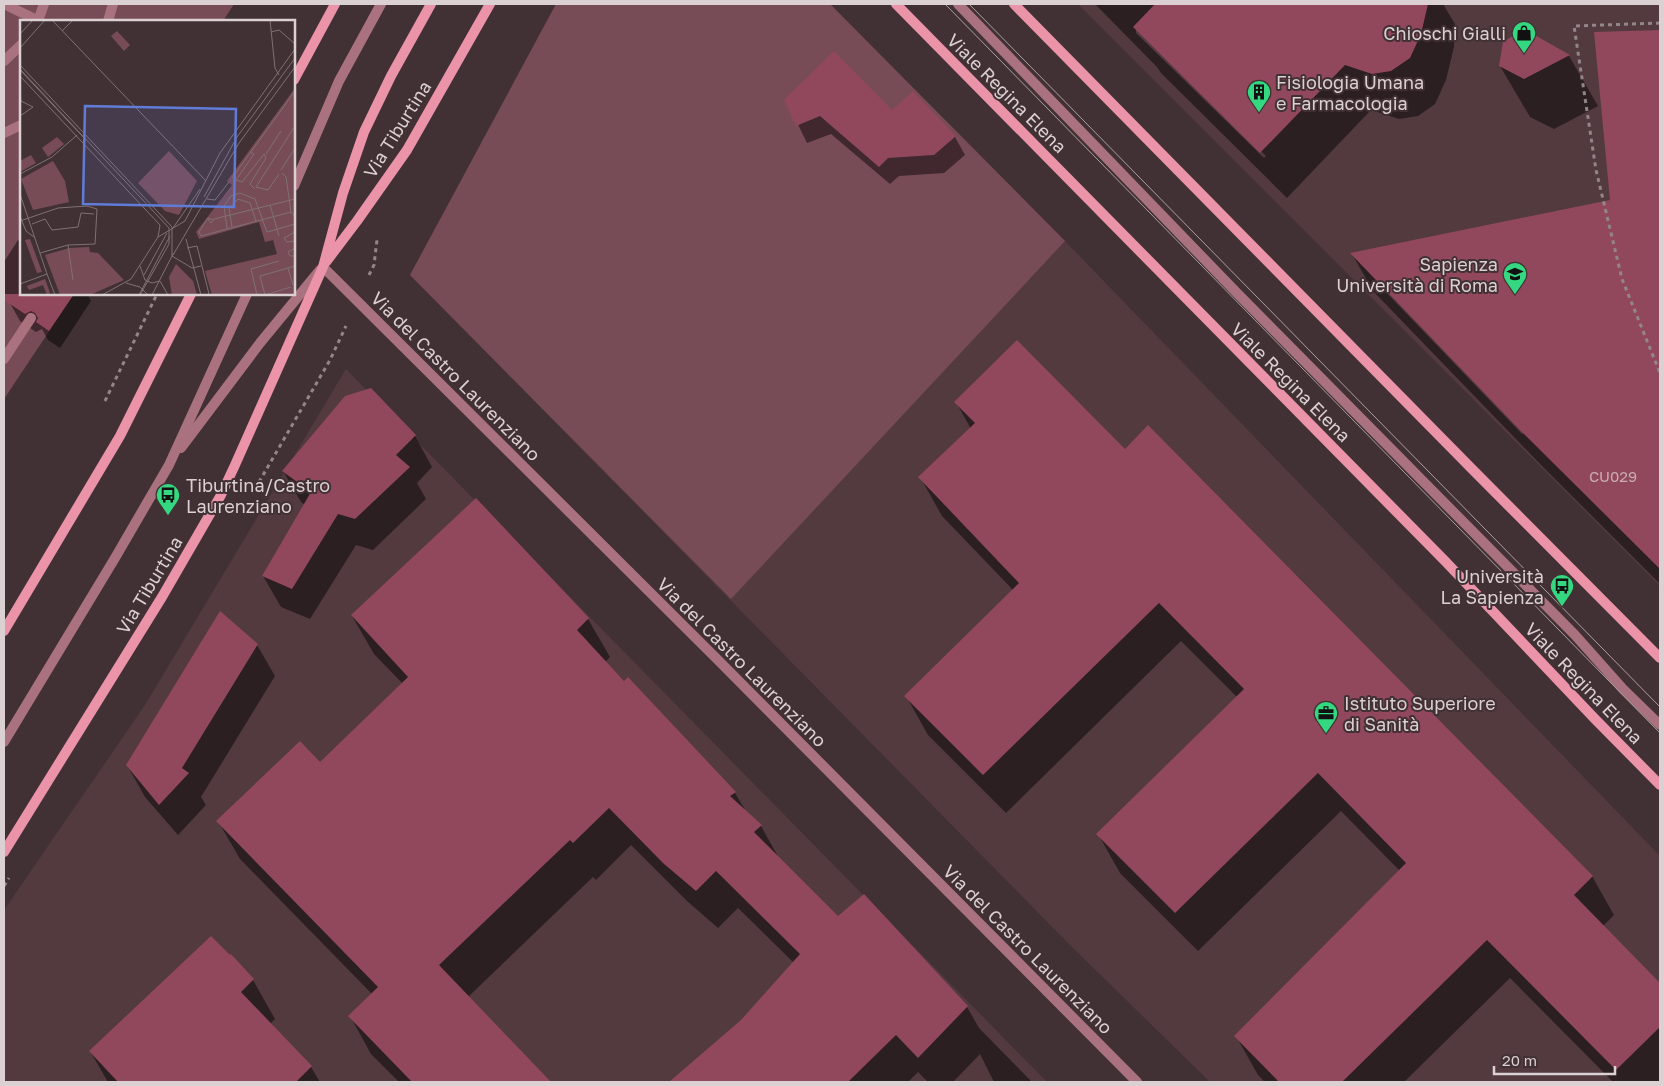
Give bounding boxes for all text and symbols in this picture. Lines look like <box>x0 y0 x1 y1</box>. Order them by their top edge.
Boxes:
inset map <box>20 20 295 295</box>
shop icon: Chioschi Gialli <box>1511 20 1537 54</box>
place label: Chioschi Gialli <box>1383 22 1506 44</box>
street label: Viale Regina Elena <box>943 29 1071 157</box>
place label: Fisiologia Umana e Farmacologia <box>1276 71 1424 114</box>
street label: Via Tiburtina <box>358 76 436 182</box>
building icon: Fisiologia Umana e Farmacologia <box>1246 79 1272 113</box>
place label: Sapienza Università di Roma <box>1336 253 1498 296</box>
school or university icon: Sapienza Università di Roma <box>1502 261 1528 295</box>
street label: Via del Castro Laurenziano <box>367 287 545 465</box>
street label: Viale Regina Elena <box>1227 318 1355 446</box>
house number: CU029 <box>1589 467 1637 485</box>
place label: Tiburtina/Castro Laurenziano <box>186 474 330 517</box>
bus stop icon: Tiburtina/Castro Laurenziano <box>155 482 181 516</box>
street label: Via Tiburtina <box>111 532 187 638</box>
place label: Università La Sapienza <box>1440 565 1544 608</box>
street label: Via del Castro Laurenziano <box>653 573 831 751</box>
bus stop icon: Università La Sapienza <box>1549 573 1575 607</box>
street label: Viale Regina Elena <box>1521 618 1647 748</box>
place label: Istituto Superiore di Sanità <box>1344 692 1496 735</box>
office icon: Istituto Superiore di Sanità <box>1313 700 1339 734</box>
street label: Via del Castro Laurenziano <box>939 860 1117 1038</box>
scale bar <box>1494 1044 1615 1076</box>
text: 20 m <box>1502 1051 1537 1069</box>

